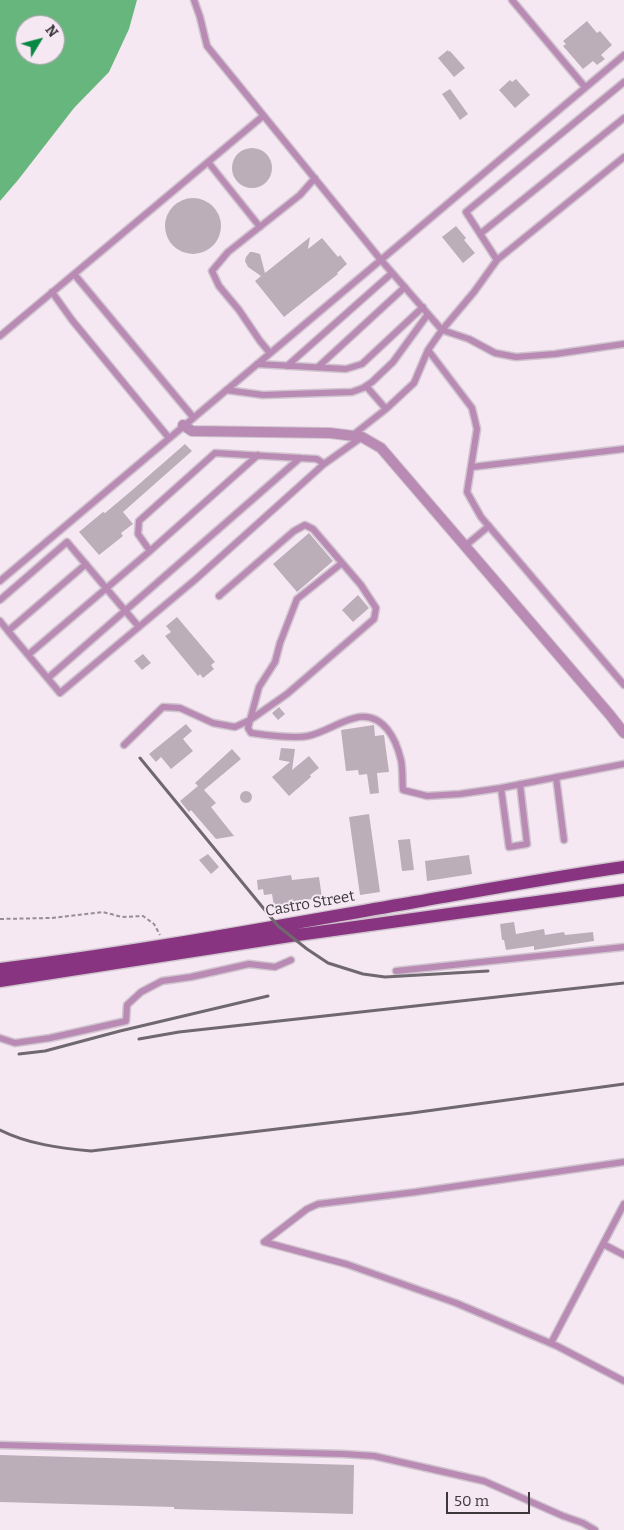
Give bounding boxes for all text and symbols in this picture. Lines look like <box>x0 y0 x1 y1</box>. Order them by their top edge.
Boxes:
north arrow <box>15 15 65 65</box>
text: N <box>42 22 62 41</box>
street label: Castro Street <box>264 887 356 921</box>
scale bar <box>449 1482 533 1514</box>
text: 50 m <box>454 1492 489 1510</box>

